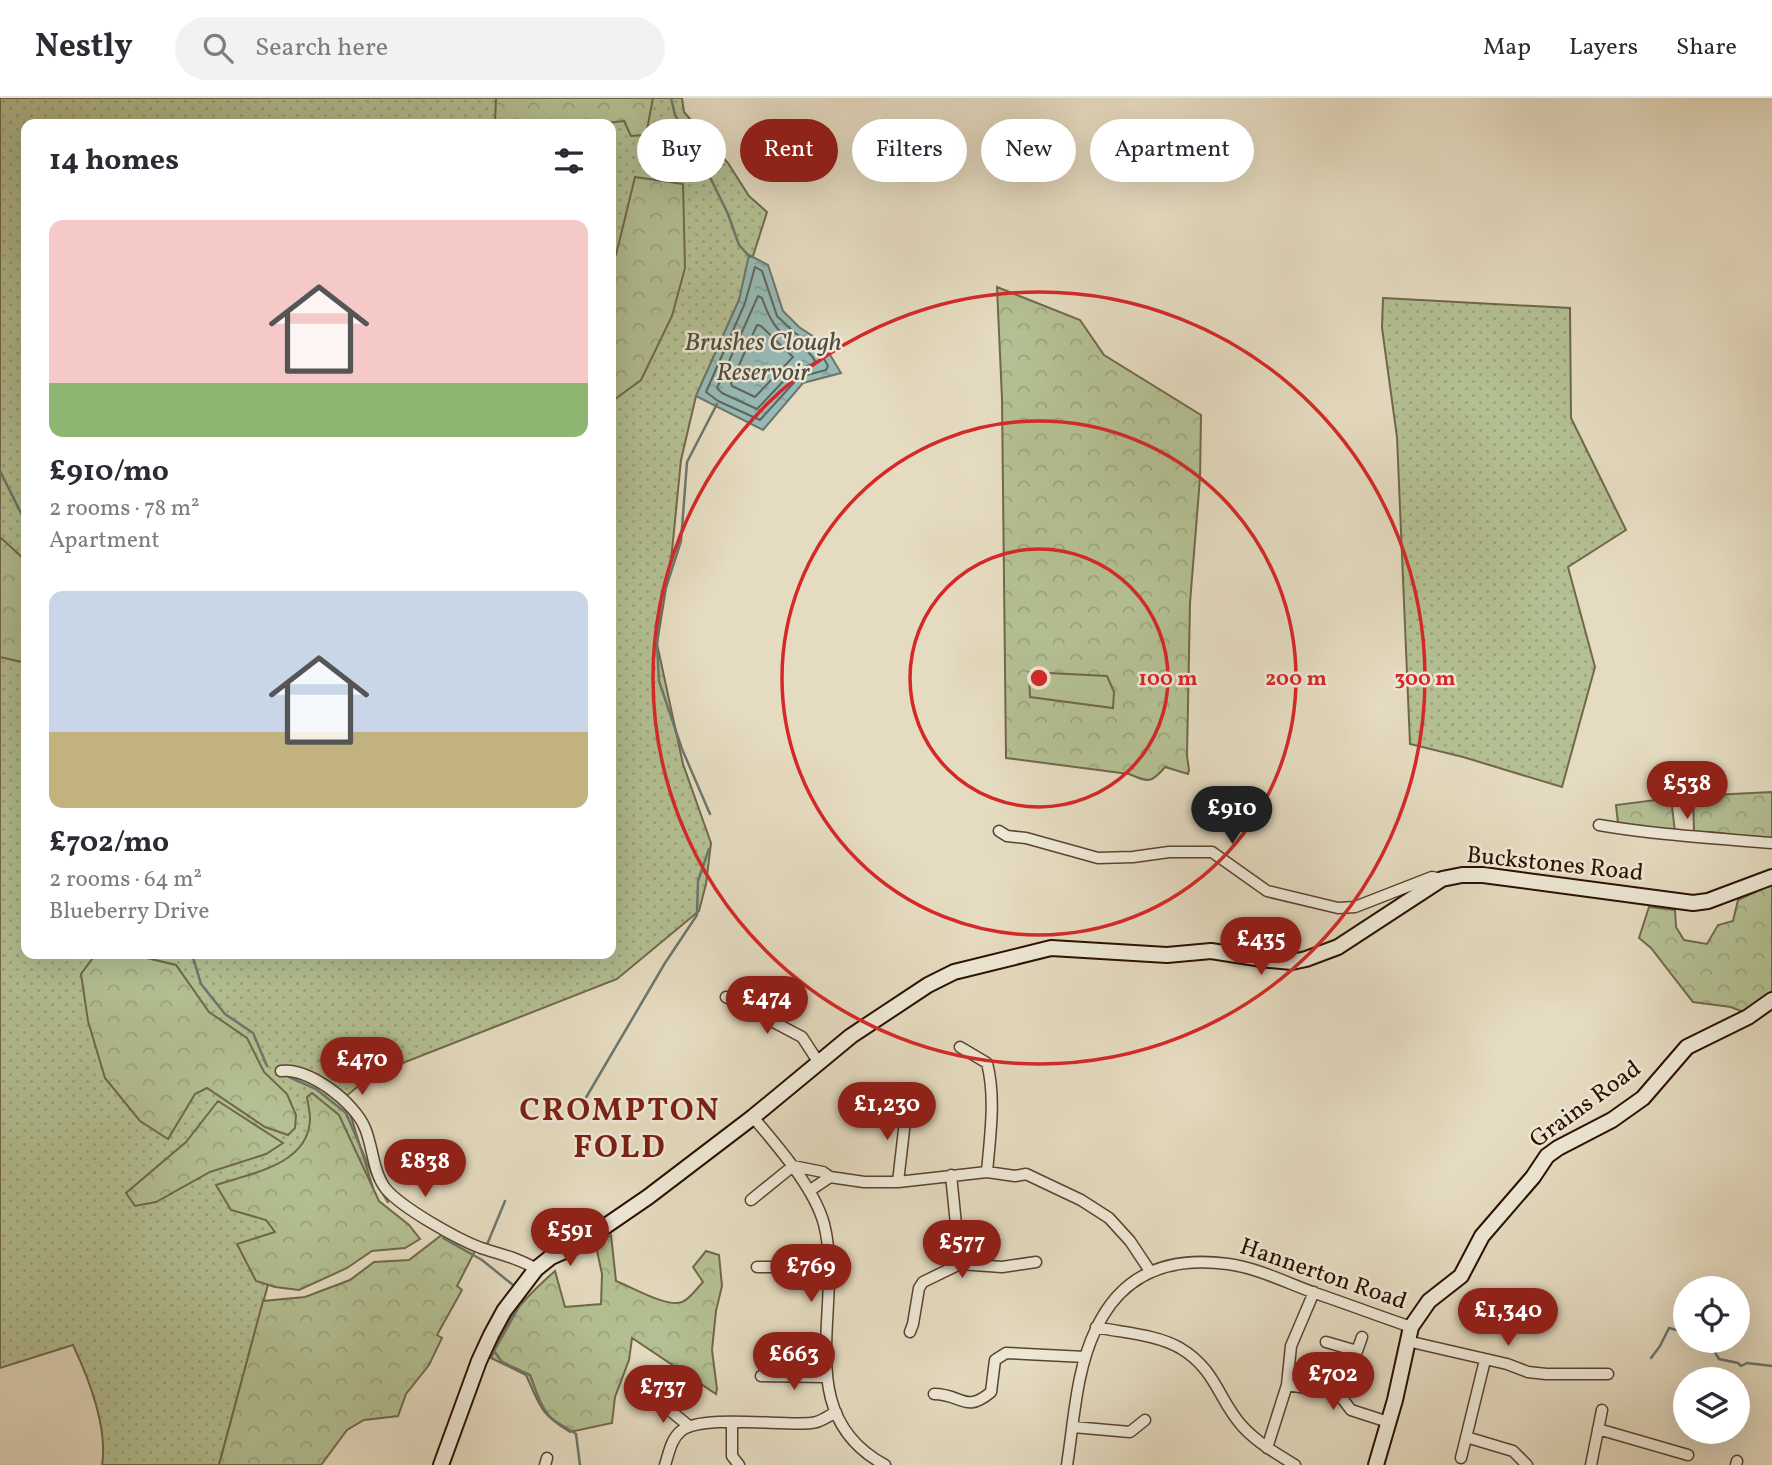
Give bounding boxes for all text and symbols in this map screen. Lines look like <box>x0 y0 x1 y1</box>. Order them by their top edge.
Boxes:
search box <box>175 17 665 80</box>
text: Nestly <box>35 25 133 71</box>
icon: search <box>199 29 237 67</box>
text: Search here <box>255 30 388 66</box>
text: Map <box>1483 31 1531 65</box>
text: Layers <box>1569 31 1638 65</box>
text: Share <box>1676 31 1737 65</box>
chip: Buy <box>637 119 726 182</box>
chip: Rent <box>740 119 838 182</box>
chip: Filters <box>852 119 967 182</box>
chip: New <box>981 119 1076 182</box>
chip: Apartment <box>1090 119 1254 182</box>
text: 14 homes <box>49 140 179 182</box>
icon: filters <box>550 142 588 180</box>
icon: home <box>256 266 382 392</box>
water label: Brushes Clough Reservoir <box>684 325 842 391</box>
text: £910/mo <box>49 451 169 493</box>
text: 2 rooms · 78 m² <box>49 493 200 525</box>
text: Apartment <box>49 525 160 557</box>
icon: home <box>256 637 382 763</box>
text: 100 m <box>1138 665 1198 694</box>
text: 200 m <box>1265 665 1327 694</box>
text: 300 m <box>1395 665 1455 694</box>
centre of rings <box>1027 666 1051 690</box>
pin: £538 <box>1646 762 1728 821</box>
text: £538 <box>1663 768 1711 800</box>
pin: £910 <box>1191 786 1273 846</box>
text: £910 <box>1207 793 1257 825</box>
text: £702/mo <box>49 822 169 864</box>
street label: Buckstones Road <box>1465 839 1645 891</box>
text: 2 rooms · 64 m² <box>49 864 202 896</box>
text: Blueberry Drive <box>49 896 209 928</box>
pin: £435 <box>1220 918 1302 977</box>
text: £435 <box>1236 924 1286 956</box>
pin: £474 <box>726 976 808 1036</box>
text: £474 <box>742 983 792 1015</box>
pin: £470 <box>321 1038 403 1097</box>
text: £470 <box>336 1044 388 1076</box>
street label: Grains Road <box>1523 1053 1649 1157</box>
pin: £1,230 <box>830 1082 944 1142</box>
text: £1,230 <box>854 1089 920 1121</box>
district label: CROMPTON FOLD <box>519 1090 721 1171</box>
pin: £838 <box>384 1140 466 1199</box>
text: £838 <box>400 1146 450 1178</box>
pin: £591 <box>529 1208 611 1268</box>
text: £591 <box>547 1215 593 1247</box>
pin: £577 <box>921 1220 1003 1280</box>
text: £577 <box>939 1227 985 1259</box>
street label: Hannerton Road <box>1235 1231 1411 1319</box>
pin: £769 <box>770 1244 852 1304</box>
text: £769 <box>786 1251 836 1283</box>
map controls <box>1673 1276 1750 1444</box>
button: locate <box>1673 1276 1750 1353</box>
pin: £1,340 <box>1451 1288 1565 1348</box>
text: £1,340 <box>1474 1295 1542 1327</box>
pin: £663 <box>753 1332 835 1392</box>
text: £663 <box>769 1339 819 1371</box>
pin: £702 <box>1292 1352 1374 1412</box>
text: £702 <box>1308 1359 1358 1391</box>
pin: £737 <box>622 1366 704 1425</box>
button: layers <box>1673 1367 1750 1444</box>
text: £737 <box>640 1372 686 1404</box>

